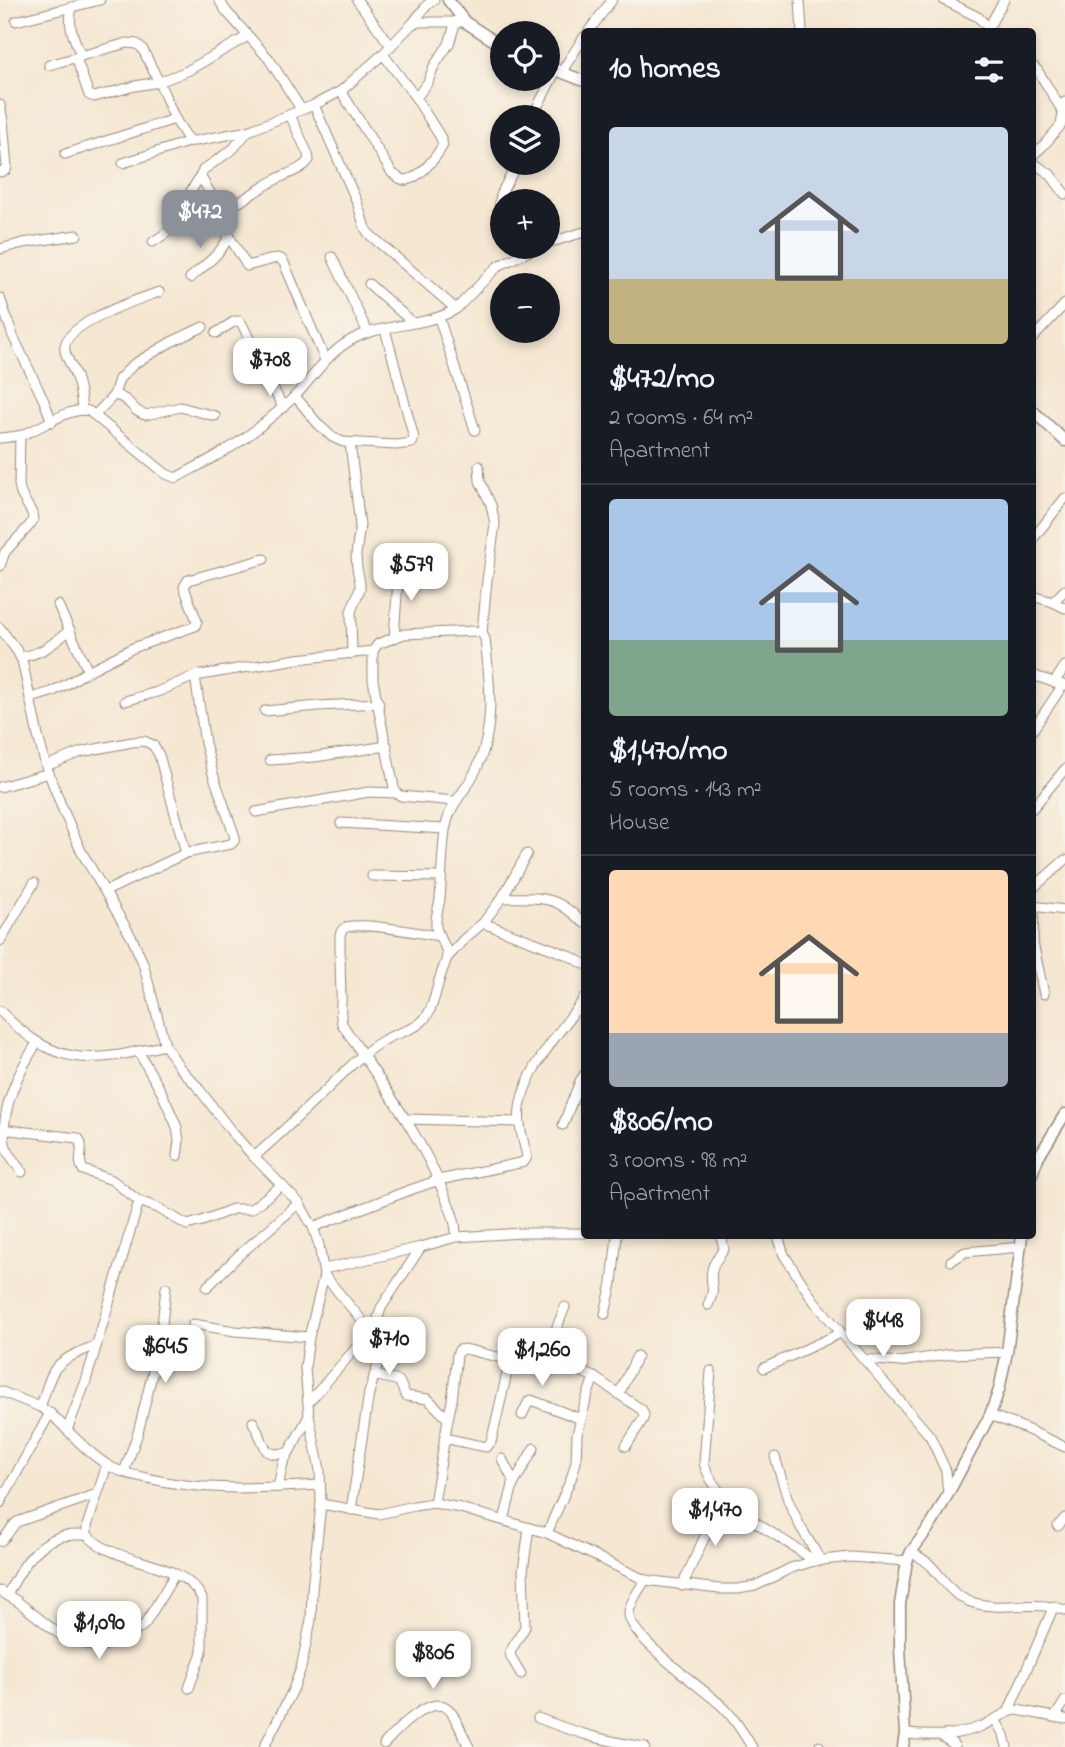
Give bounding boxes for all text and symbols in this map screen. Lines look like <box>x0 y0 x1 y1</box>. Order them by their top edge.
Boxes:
map controls <box>490 21 560 343</box>
button: locate <box>490 21 560 91</box>
text: 10 homes <box>609 48 721 92</box>
icon: filters <box>970 51 1008 89</box>
button: layers <box>490 105 560 175</box>
icon: home <box>746 173 872 299</box>
button: + <box>490 189 560 259</box>
pin: $472 <box>159 190 241 250</box>
text: $472 <box>178 196 222 229</box>
button: − <box>490 273 560 343</box>
pin: $708 <box>229 338 311 398</box>
text: $708 <box>249 344 291 377</box>
text: $472/mo <box>609 358 715 402</box>
text: 2 rooms · 64 m² <box>609 402 753 435</box>
text: Apartment <box>609 435 710 468</box>
pin: $579 <box>370 544 452 603</box>
icon: home <box>746 545 872 671</box>
text: $579 <box>389 549 433 582</box>
text: $1,470/mo <box>609 730 728 774</box>
text: 5 rooms · 143 m² <box>609 774 762 807</box>
text: House <box>609 807 669 840</box>
icon: home <box>746 916 872 1042</box>
text: $806/mo <box>609 1101 713 1145</box>
text: 3 rooms · 98 m² <box>609 1145 747 1178</box>
text: Apartment <box>609 1178 710 1211</box>
pin: $448 <box>842 1300 924 1359</box>
text: $448 <box>862 1305 904 1338</box>
pin: $710 <box>348 1318 430 1377</box>
text: $710 <box>369 1323 409 1356</box>
pin: $645 <box>124 1326 206 1385</box>
pin: $1,260 <box>485 1328 599 1388</box>
text: $645 <box>142 1331 188 1364</box>
text: $1,260 <box>514 1334 570 1367</box>
pin: $1,470 <box>658 1488 772 1548</box>
text: $1,470 <box>688 1494 742 1527</box>
pin: $1,090 <box>42 1602 156 1661</box>
text: $1,090 <box>73 1607 125 1640</box>
pin: $806 <box>392 1632 474 1691</box>
text: $806 <box>412 1637 454 1670</box>

